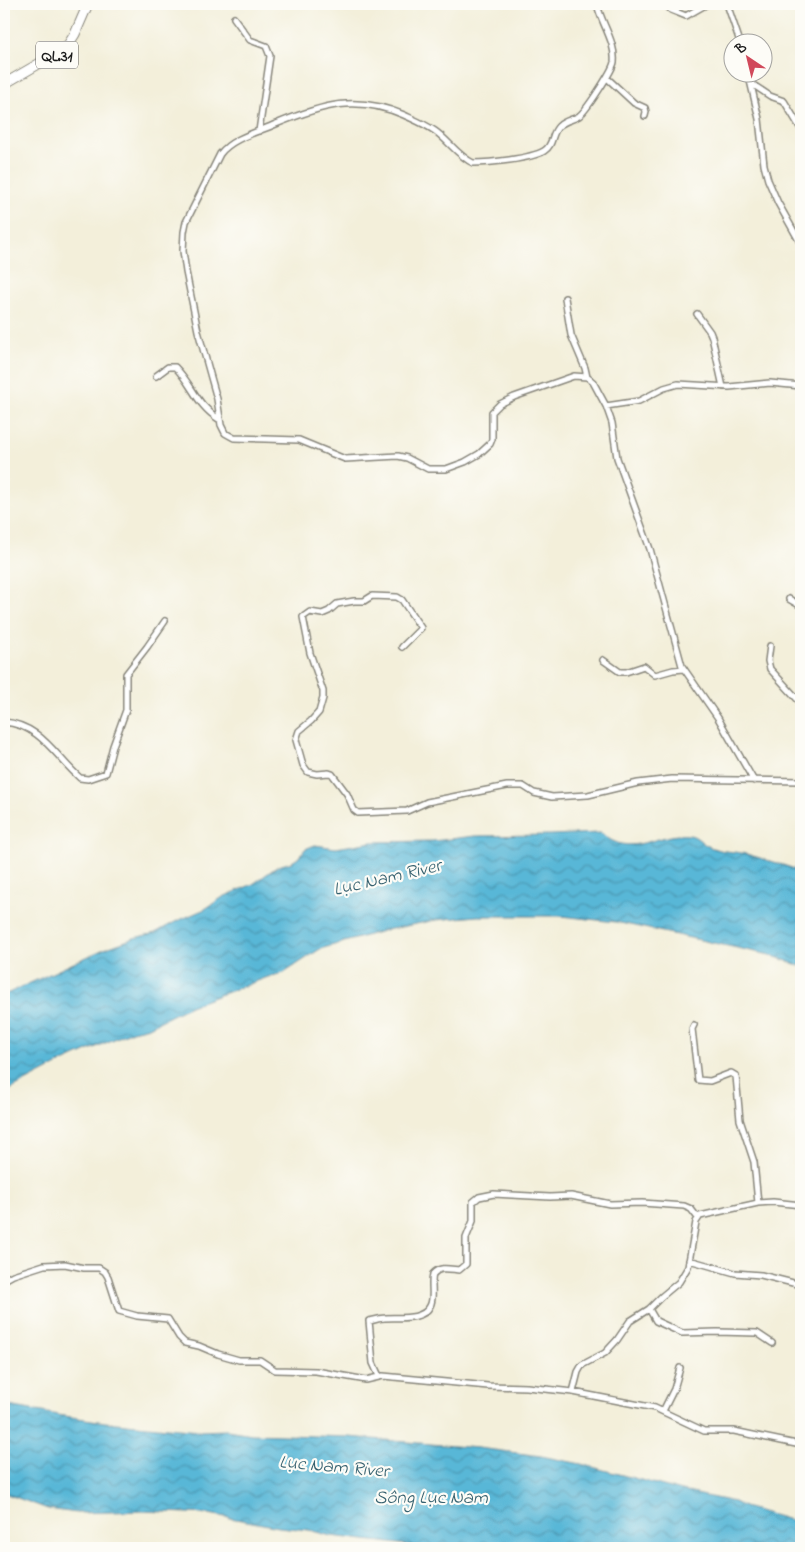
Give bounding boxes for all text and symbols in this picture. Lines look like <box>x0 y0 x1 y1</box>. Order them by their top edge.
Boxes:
north arrow <box>722 32 772 82</box>
text: B <box>731 37 752 60</box>
road number: QL.31 <box>36 42 78 68</box>
water label: Lục Nam River <box>331 852 446 904</box>
water label: Lục Nam River <box>278 1449 392 1486</box>
water label: Sông Lục Nam <box>374 1485 488 1513</box>

